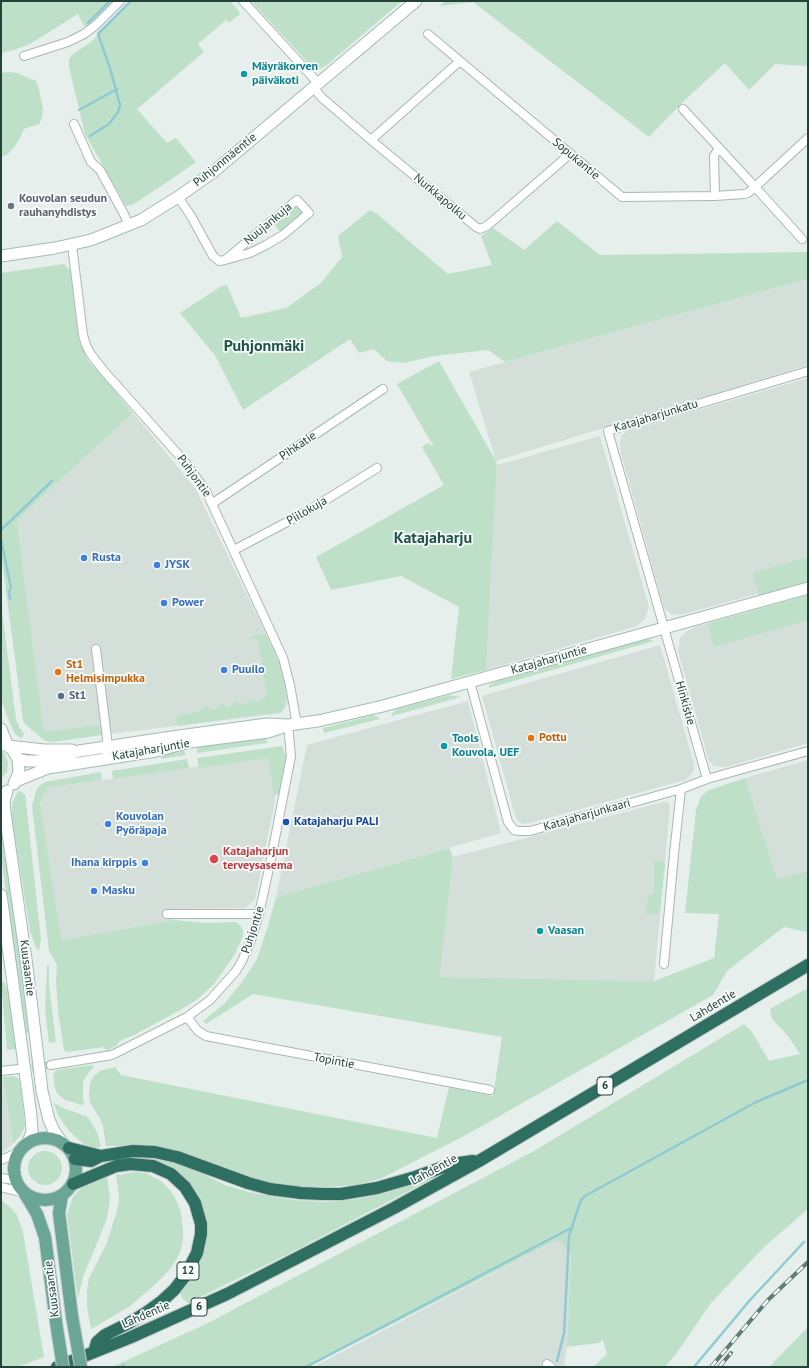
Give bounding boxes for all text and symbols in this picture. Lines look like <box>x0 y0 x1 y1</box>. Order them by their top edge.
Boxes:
place label: Mäyräkorven päiväkoti <box>252 60 318 88</box>
marker: Mäyräkorven päiväkoti <box>239 69 249 79</box>
street label: Puhjonmäentie <box>190 130 260 190</box>
street label: Sopukantie <box>549 135 603 183</box>
street label: Nurkkapolku <box>411 171 469 223</box>
place label: Kouvolan seudun rauhanyhdistys <box>19 192 107 220</box>
street label: Nuujankuja <box>241 200 295 248</box>
marker: Kouvolan seudun rauhanyhdistys <box>6 201 16 211</box>
district label: Puhjonmäki <box>224 336 304 356</box>
street label: Katajaharjunkatu <box>612 396 700 436</box>
street label: Pihkatie <box>277 428 319 464</box>
street label: Puhjontie <box>174 452 214 500</box>
street label: Piilokuja <box>284 494 330 528</box>
district label: Katajaharju <box>394 528 472 548</box>
place label: Rusta <box>92 551 121 565</box>
marker: Rusta <box>79 553 89 563</box>
place label: JYSK <box>165 558 190 572</box>
marker: JYSK <box>152 560 162 570</box>
place label: Power <box>172 596 204 610</box>
marker: Power <box>159 598 169 608</box>
street label: Katajaharjuntie <box>509 642 589 678</box>
place label: St1 Helmisimpukka <box>66 658 145 686</box>
place label: Puuilo <box>232 663 265 677</box>
marker: Puuilo <box>219 665 229 675</box>
marker: St1 Helmisimpukka <box>53 667 63 677</box>
street label: Hinkistie <box>672 679 698 727</box>
place label: St1 <box>69 689 86 703</box>
marker: St1 <box>56 691 66 701</box>
place label: Pottu <box>539 731 567 745</box>
place label: Tools Kouvola, UEF <box>452 732 519 760</box>
marker: Pottu <box>526 733 536 743</box>
street label: Katajaharjuntie <box>111 736 191 764</box>
marker: Tools Kouvola, UEF <box>439 741 449 751</box>
street label: Katajaharjunkaari <box>542 796 632 834</box>
place label: Kouvolan Pyöräpaja <box>116 810 167 838</box>
place label: Katajaharju PALI <box>294 815 379 829</box>
marker: Katajaharju PALI <box>281 817 291 827</box>
marker: Kouvolan Pyöräpaja <box>103 819 113 829</box>
place label: Katajaharjun terveysasema <box>223 845 293 873</box>
marker: Katajaharjun terveysasema <box>208 853 220 865</box>
place label: Ihana kirppis <box>71 856 137 870</box>
marker: Ihana kirppis <box>140 858 150 868</box>
place label: Masku <box>102 884 135 898</box>
marker: Masku <box>89 886 99 896</box>
street label: Puhjontie <box>239 905 267 955</box>
place label: Vaasan <box>548 924 584 938</box>
marker: Vaasan <box>535 926 545 936</box>
street label: Kuusaantie <box>16 939 38 997</box>
street label: Lahdentie <box>687 987 739 1025</box>
street label: Topintie <box>312 1050 356 1072</box>
road number: 6 <box>597 1077 613 1095</box>
street label: Lahdentie <box>408 1151 460 1189</box>
street label: Kuusaantie <box>41 1260 63 1318</box>
road number: 12 <box>177 1262 199 1280</box>
street label: Lahdentie <box>120 1298 172 1332</box>
road number: 6 <box>191 1298 207 1316</box>

